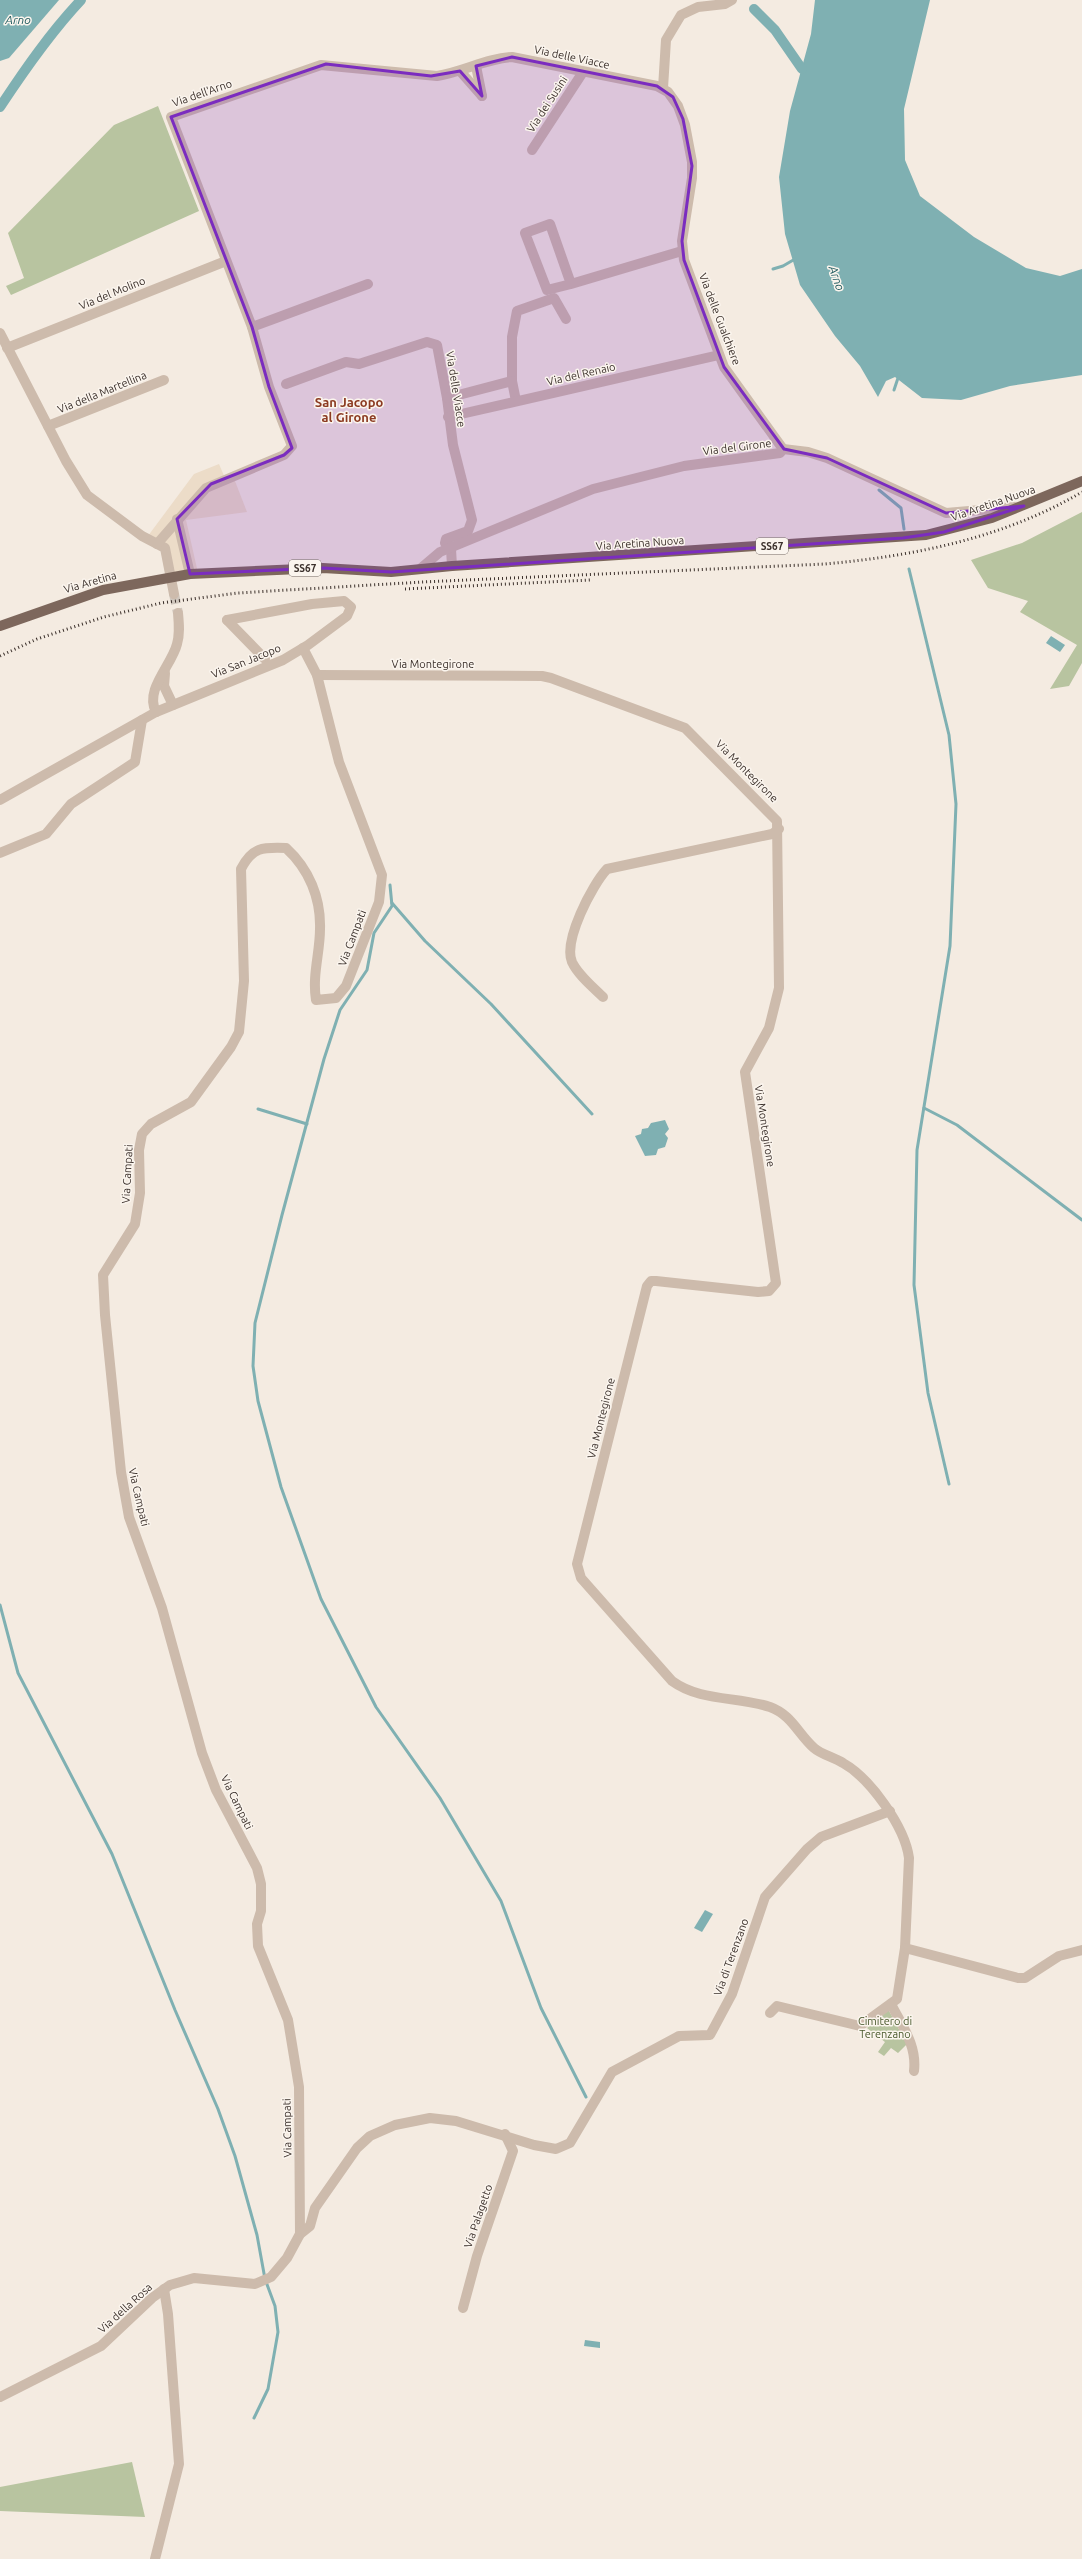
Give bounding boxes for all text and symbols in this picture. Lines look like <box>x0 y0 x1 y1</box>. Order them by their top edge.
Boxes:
water label: Arno <box>4 13 31 26</box>
street label: Via delle Viacce <box>533 43 611 71</box>
street label: Via dei Susini <box>524 74 570 134</box>
street label: Via dell'Arno <box>171 77 233 109</box>
water label: Arno <box>826 263 847 293</box>
street label: Via delle Gualchiere <box>697 271 743 367</box>
street label: Via del Molino <box>77 274 147 312</box>
street label: Via delle Viacce <box>444 350 468 428</box>
street label: Via del Renaio <box>546 360 616 388</box>
street label: Via della Martellina <box>56 369 148 415</box>
district label: San Jacopo al Girone <box>315 395 383 424</box>
street label: Via del Girone <box>702 437 772 457</box>
street label: Via Aretina Nuova <box>949 483 1037 523</box>
street label: Via Aretina Nuova <box>595 534 685 552</box>
road number: SS67 <box>756 538 788 554</box>
road number: SS67 <box>289 560 321 576</box>
street label: Via Aretina <box>62 569 118 595</box>
street label: Via San Jacopo <box>210 642 282 680</box>
street label: Via Montegirone <box>392 658 474 670</box>
street label: Via Montegirone <box>713 737 781 805</box>
street label: Via Campati <box>336 908 368 968</box>
street label: Via Montegirone <box>753 1084 777 1168</box>
street label: Via Campati <box>119 1144 135 1204</box>
street label: Via Montegirone <box>585 1376 617 1460</box>
street label: Via Campati <box>126 1467 152 1527</box>
street label: Via Campati <box>219 1773 255 1831</box>
street label: Via di Terenzano <box>711 1917 751 1997</box>
park label: Cimitero di Terenzano <box>858 2015 912 2040</box>
street label: Via Campati <box>280 2098 294 2158</box>
street label: Via Palagetto <box>462 2183 494 2249</box>
street label: Via della Rosa <box>96 2281 154 2335</box>

